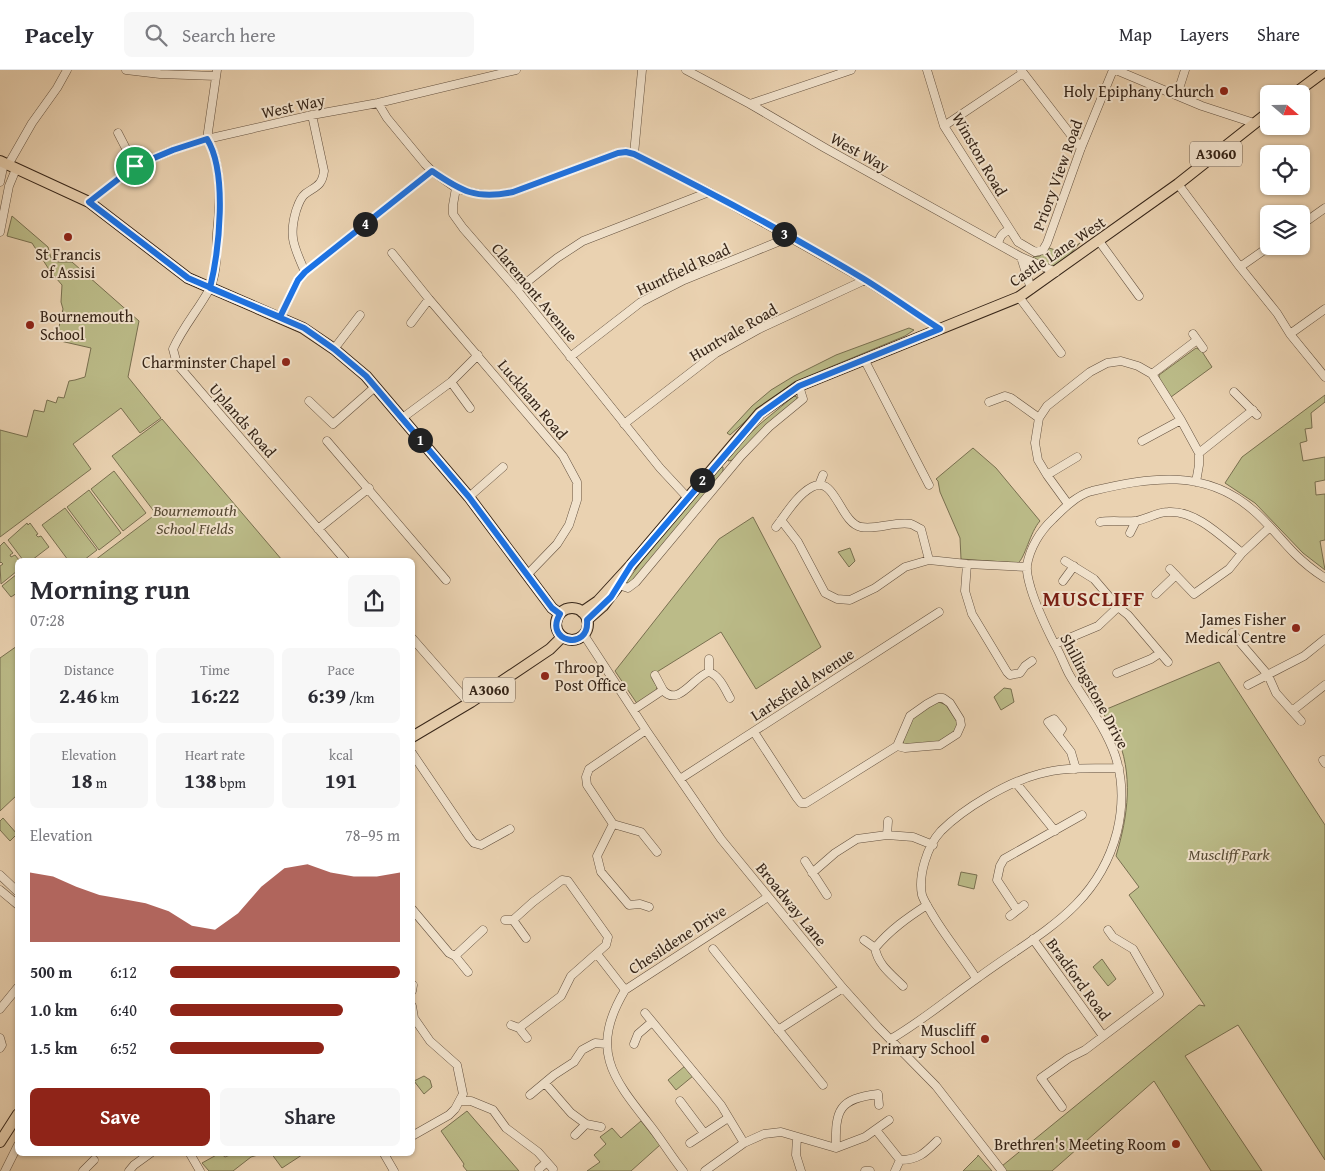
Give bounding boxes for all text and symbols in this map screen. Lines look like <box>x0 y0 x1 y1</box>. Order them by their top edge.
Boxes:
search box <box>124 12 474 57</box>
text: Pacely <box>25 17 94 52</box>
icon: search <box>142 21 170 49</box>
text: Search here <box>182 21 276 49</box>
text: Map <box>1119 21 1152 48</box>
text: Layers <box>1180 21 1229 48</box>
text: Share <box>1257 21 1300 48</box>
place label: Holy Epiphany Church <box>1064 79 1214 103</box>
marker: Holy Epiphany Church <box>1218 85 1230 97</box>
north arrow <box>1260 85 1310 135</box>
map controls <box>1260 85 1310 255</box>
street label: West Way <box>259 88 327 124</box>
street label: Winston Road <box>946 108 1014 201</box>
street label: Priory View Road <box>1026 116 1088 234</box>
street label: West Way <box>826 126 894 178</box>
road number: A3060 <box>1190 142 1242 166</box>
pin <box>114 145 156 187</box>
button: locate <box>1260 145 1310 195</box>
icon: arrive <box>121 152 149 180</box>
button: layers <box>1260 205 1310 255</box>
street label: Castle Lane West <box>1004 210 1110 292</box>
pin: 4 <box>352 212 378 236</box>
text: 4 <box>362 214 369 234</box>
pin: 3 <box>772 222 796 246</box>
text: 3 <box>781 224 788 244</box>
marker: St Francis of Assisi <box>62 231 74 243</box>
street label: Claremont Avenue <box>486 237 584 347</box>
street label: Huntfield Road <box>632 237 734 301</box>
place label: St Francis of Assisi <box>35 242 101 284</box>
street label: Huntvale Road <box>685 297 782 367</box>
place label: Bournemouth School <box>40 304 134 346</box>
marker: Bournemouth School <box>24 319 36 331</box>
place label: Charminster Chapel <box>142 350 277 374</box>
street label: Luckham Road <box>492 354 574 445</box>
marker: Charminster Chapel <box>280 356 292 368</box>
street label: Uplands Road <box>204 377 283 463</box>
pin: 1 <box>408 428 432 452</box>
text: 1 <box>417 430 424 450</box>
pin: 2 <box>690 468 714 492</box>
text: 2 <box>699 470 706 490</box>
park label: Bournemouth School Fields <box>152 498 237 540</box>
text: Morning run <box>30 568 190 609</box>
button: share <box>348 575 400 627</box>
district label: MUSCLIFF <box>1043 583 1145 614</box>
place label: James Fisher Medical Centre <box>1185 607 1286 649</box>
text: 07:28 <box>30 608 65 632</box>
marker: James Fisher Medical Centre <box>1290 622 1302 634</box>
street label: Shillingstone Drive <box>1054 629 1136 753</box>
street label: Larksfield Avenue <box>745 641 859 727</box>
place label: Throop Post Office <box>555 655 626 697</box>
text: Distance <box>64 660 114 680</box>
text: Time <box>200 660 230 680</box>
text: Pace <box>328 660 354 680</box>
marker: Throop Post Office <box>539 670 551 682</box>
road number: A3060 <box>463 678 515 702</box>
text: 2.46 <box>59 680 97 711</box>
text: 16:22 <box>190 680 240 711</box>
text: 6:39 <box>308 680 346 711</box>
text: km <box>97 688 119 708</box>
text: /km <box>346 688 374 708</box>
text: Elevation <box>62 745 116 765</box>
text: Heart rate <box>185 745 245 765</box>
text: kcal <box>329 745 353 765</box>
text: 18 <box>71 765 93 796</box>
text: 138 <box>184 765 217 796</box>
text: 191 <box>325 765 357 796</box>
text: m <box>93 773 107 793</box>
text: bpm <box>217 773 246 793</box>
text: Elevation <box>30 823 93 847</box>
text: 78–95 m <box>345 823 400 847</box>
park label: Muscliff Park <box>1188 842 1270 866</box>
street label: Broadway Lane <box>751 857 833 951</box>
street label: Chesildene Drive <box>623 898 731 980</box>
street label: Bradford Road <box>1041 933 1117 1026</box>
text: 500 m <box>30 960 72 984</box>
text: 6:12 <box>110 960 137 984</box>
text: 1.0 km <box>30 998 77 1022</box>
text: 6:40 <box>110 998 137 1022</box>
place label: Muscliff Primary School <box>872 1018 977 1060</box>
marker: Muscliff Primary School <box>979 1033 991 1045</box>
text: 1.5 km <box>30 1036 77 1060</box>
text: 6:52 <box>110 1036 137 1060</box>
button: Save <box>30 1088 210 1146</box>
button: Share <box>220 1088 400 1146</box>
place label: Brethren's Meeting Room <box>994 1132 1166 1156</box>
marker: Brethren's Meeting Room <box>1170 1138 1182 1150</box>

